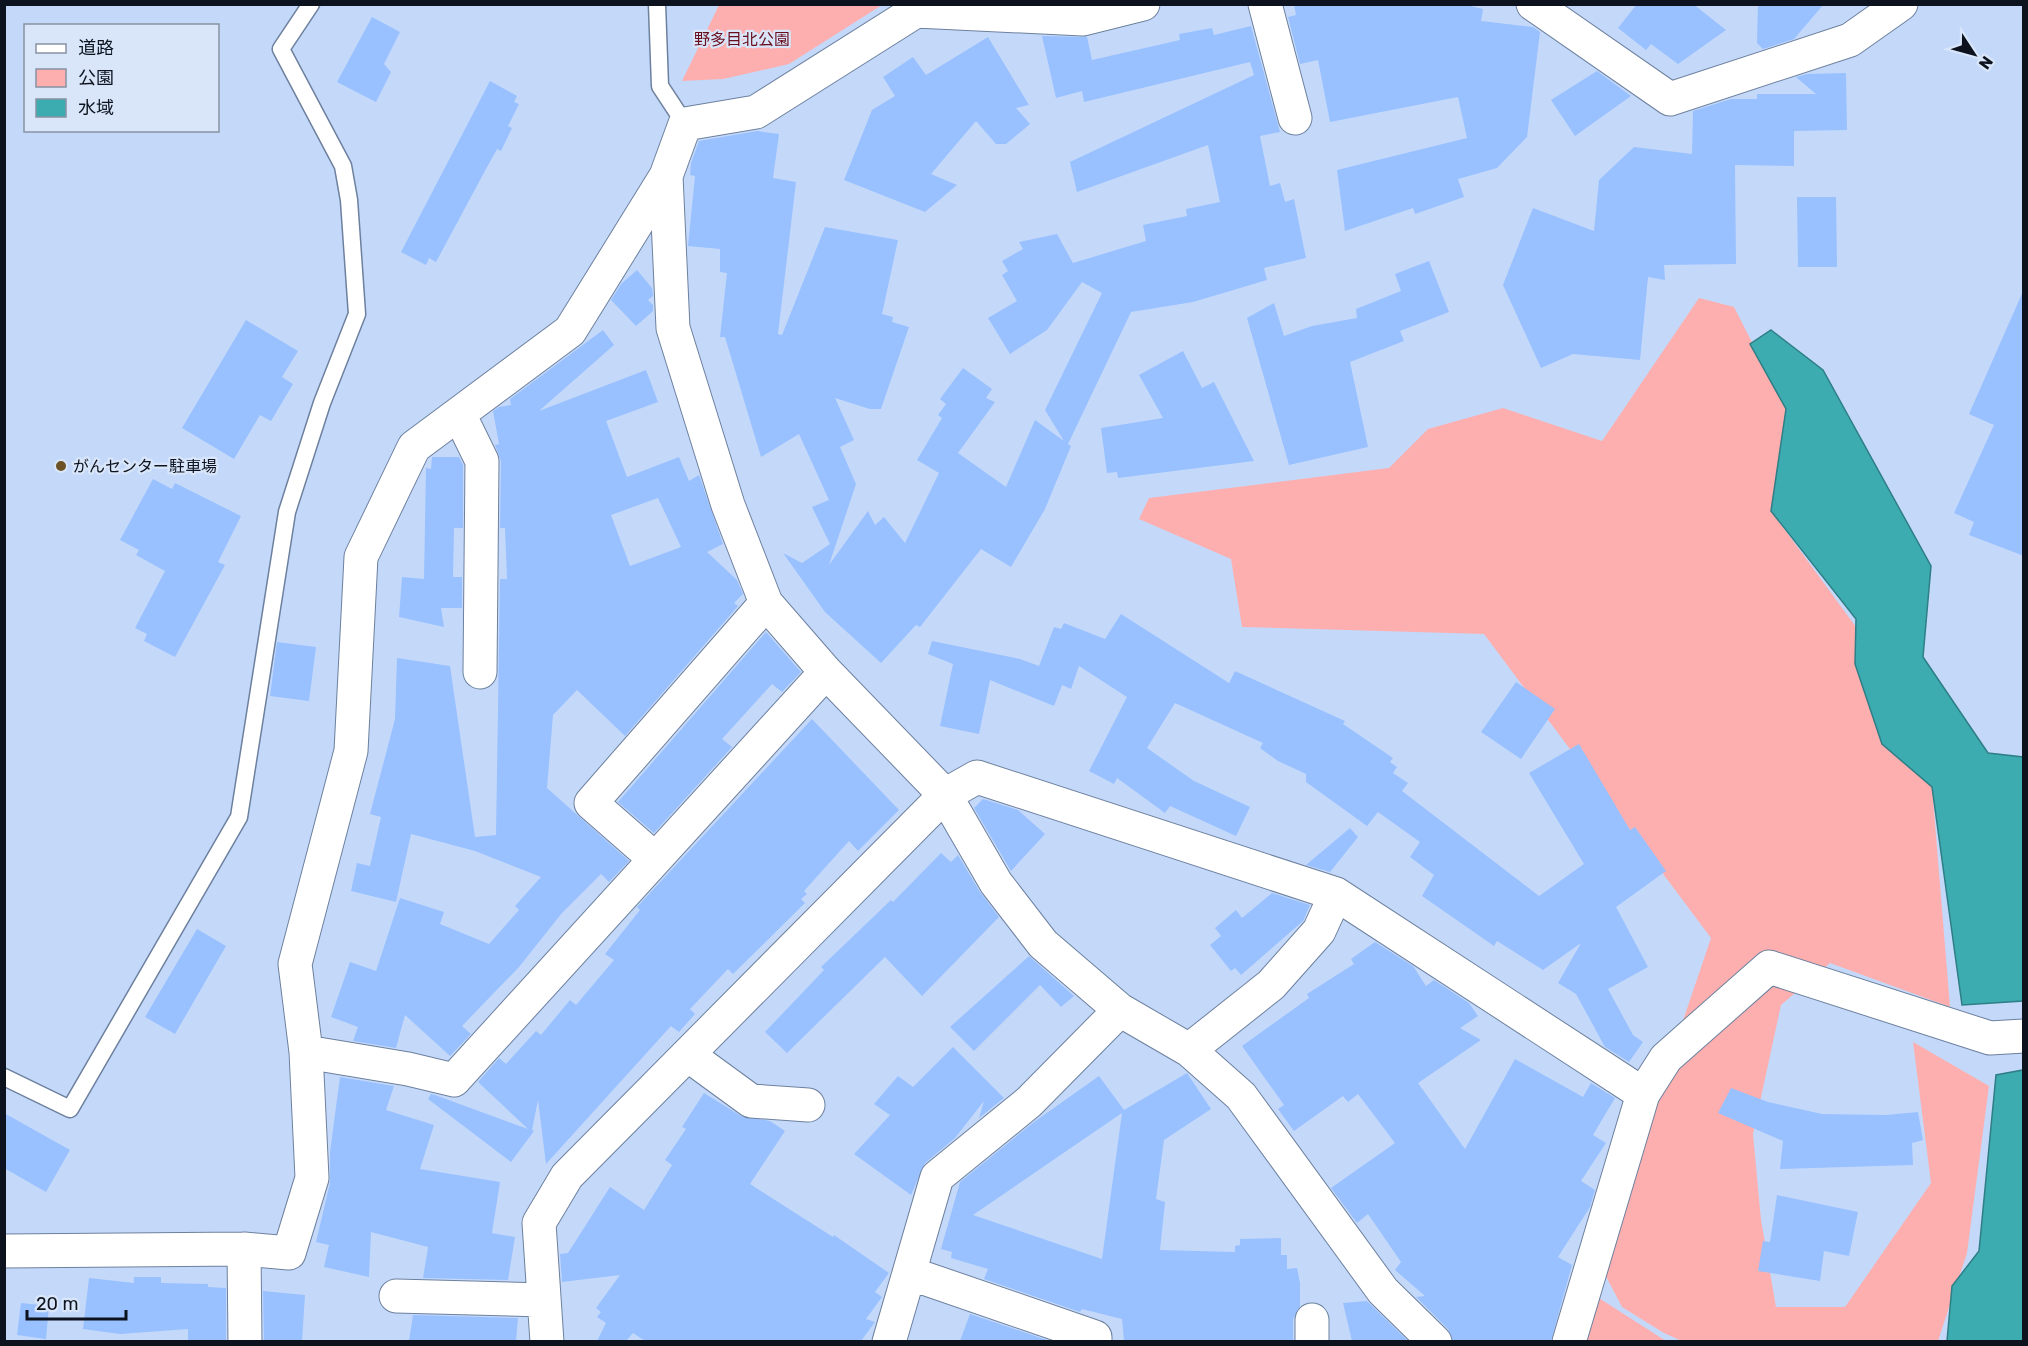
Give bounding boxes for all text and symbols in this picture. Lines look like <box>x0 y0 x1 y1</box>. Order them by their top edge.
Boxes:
legend <box>24 24 219 132</box>
north arrow <box>1944 24 2004 84</box>
park label: 野多目北公園 <box>694 30 790 49</box>
text: 道路 <box>78 37 114 59</box>
text: N <box>1975 52 1997 73</box>
text: 公園 <box>78 67 114 89</box>
text: 水域 <box>78 97 114 119</box>
place label: がんセンター駐車場 <box>73 457 217 476</box>
marker: がんセンター駐車場 <box>54 459 68 473</box>
scale bar <box>27 1283 126 1321</box>
text: 20 m <box>36 1293 78 1315</box>

